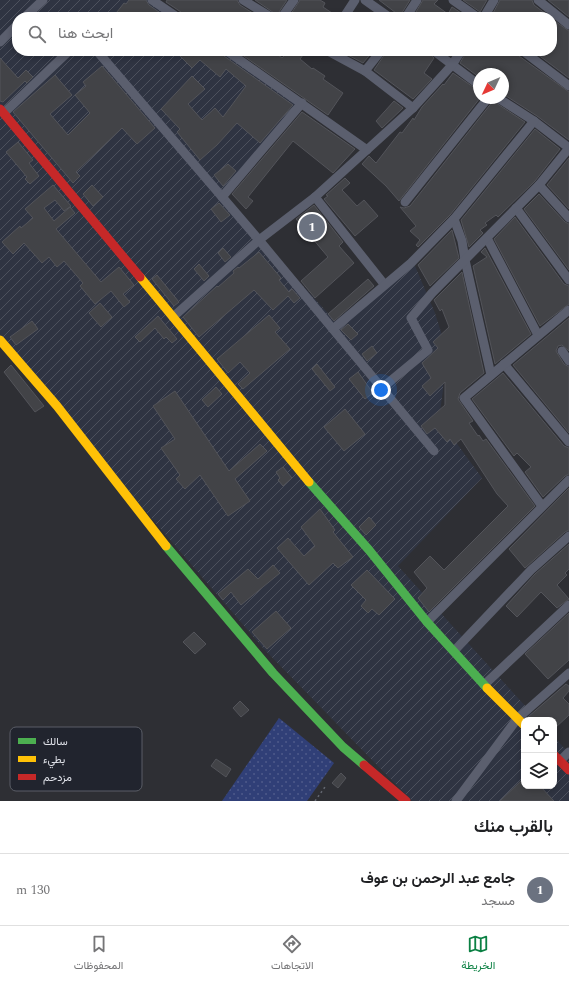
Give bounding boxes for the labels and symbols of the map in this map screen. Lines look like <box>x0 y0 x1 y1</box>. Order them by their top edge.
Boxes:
north arrow <box>473 68 509 104</box>
pin: 1 <box>299 212 325 242</box>
your location <box>371 380 391 400</box>
legend <box>10 727 142 791</box>
text: سالك <box>43 733 68 750</box>
text: بطيء <box>43 751 65 769</box>
text: مزدحم <box>43 769 72 786</box>

